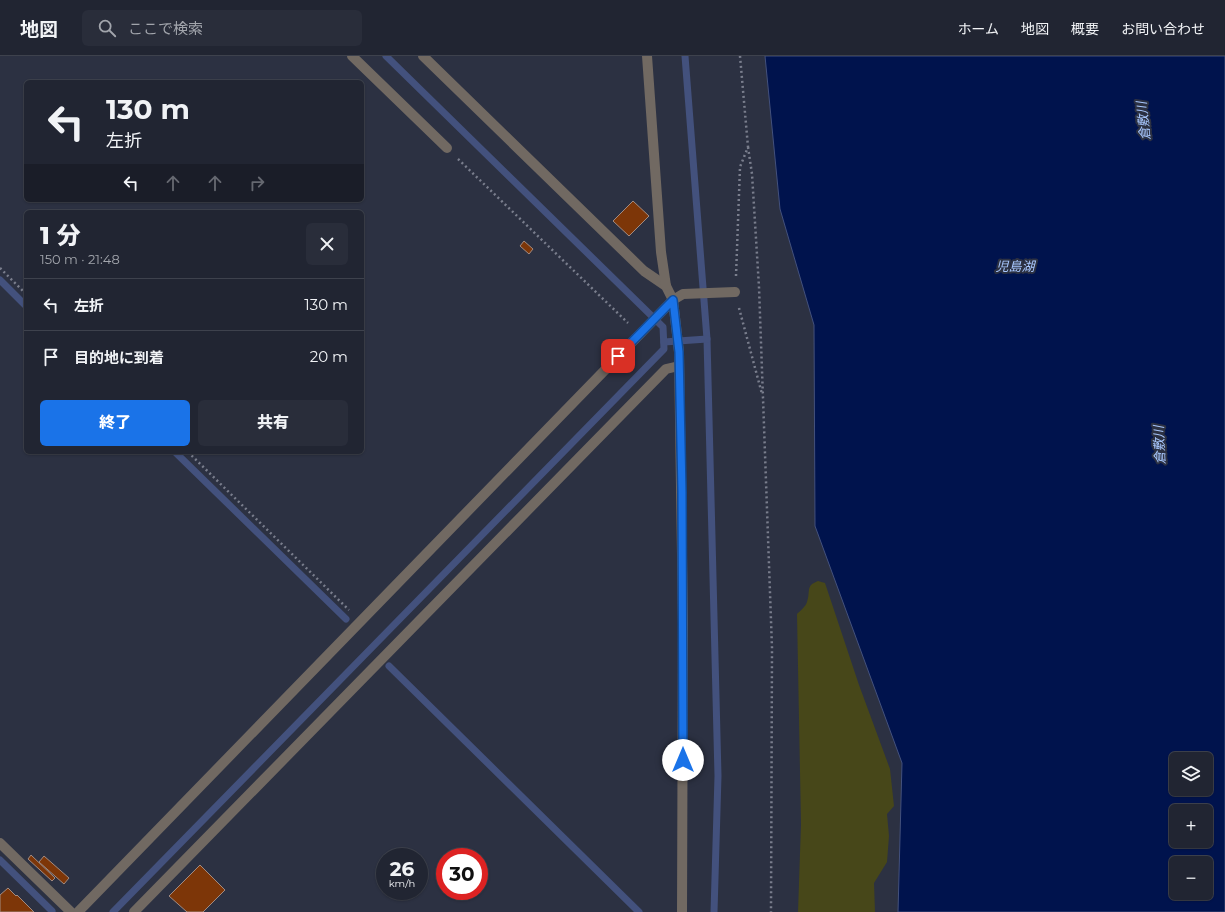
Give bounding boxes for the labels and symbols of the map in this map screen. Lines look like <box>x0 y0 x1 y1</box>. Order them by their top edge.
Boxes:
water label: 倉敷川 <box>1133 99 1153 141</box>
water label: 児島湖 <box>995 258 1036 274</box>
pin <box>601 339 635 373</box>
water label: 倉敷川 <box>1150 423 1168 465</box>
position arrow <box>662 739 704 781</box>
speed limit sign: 30 <box>436 848 488 900</box>

